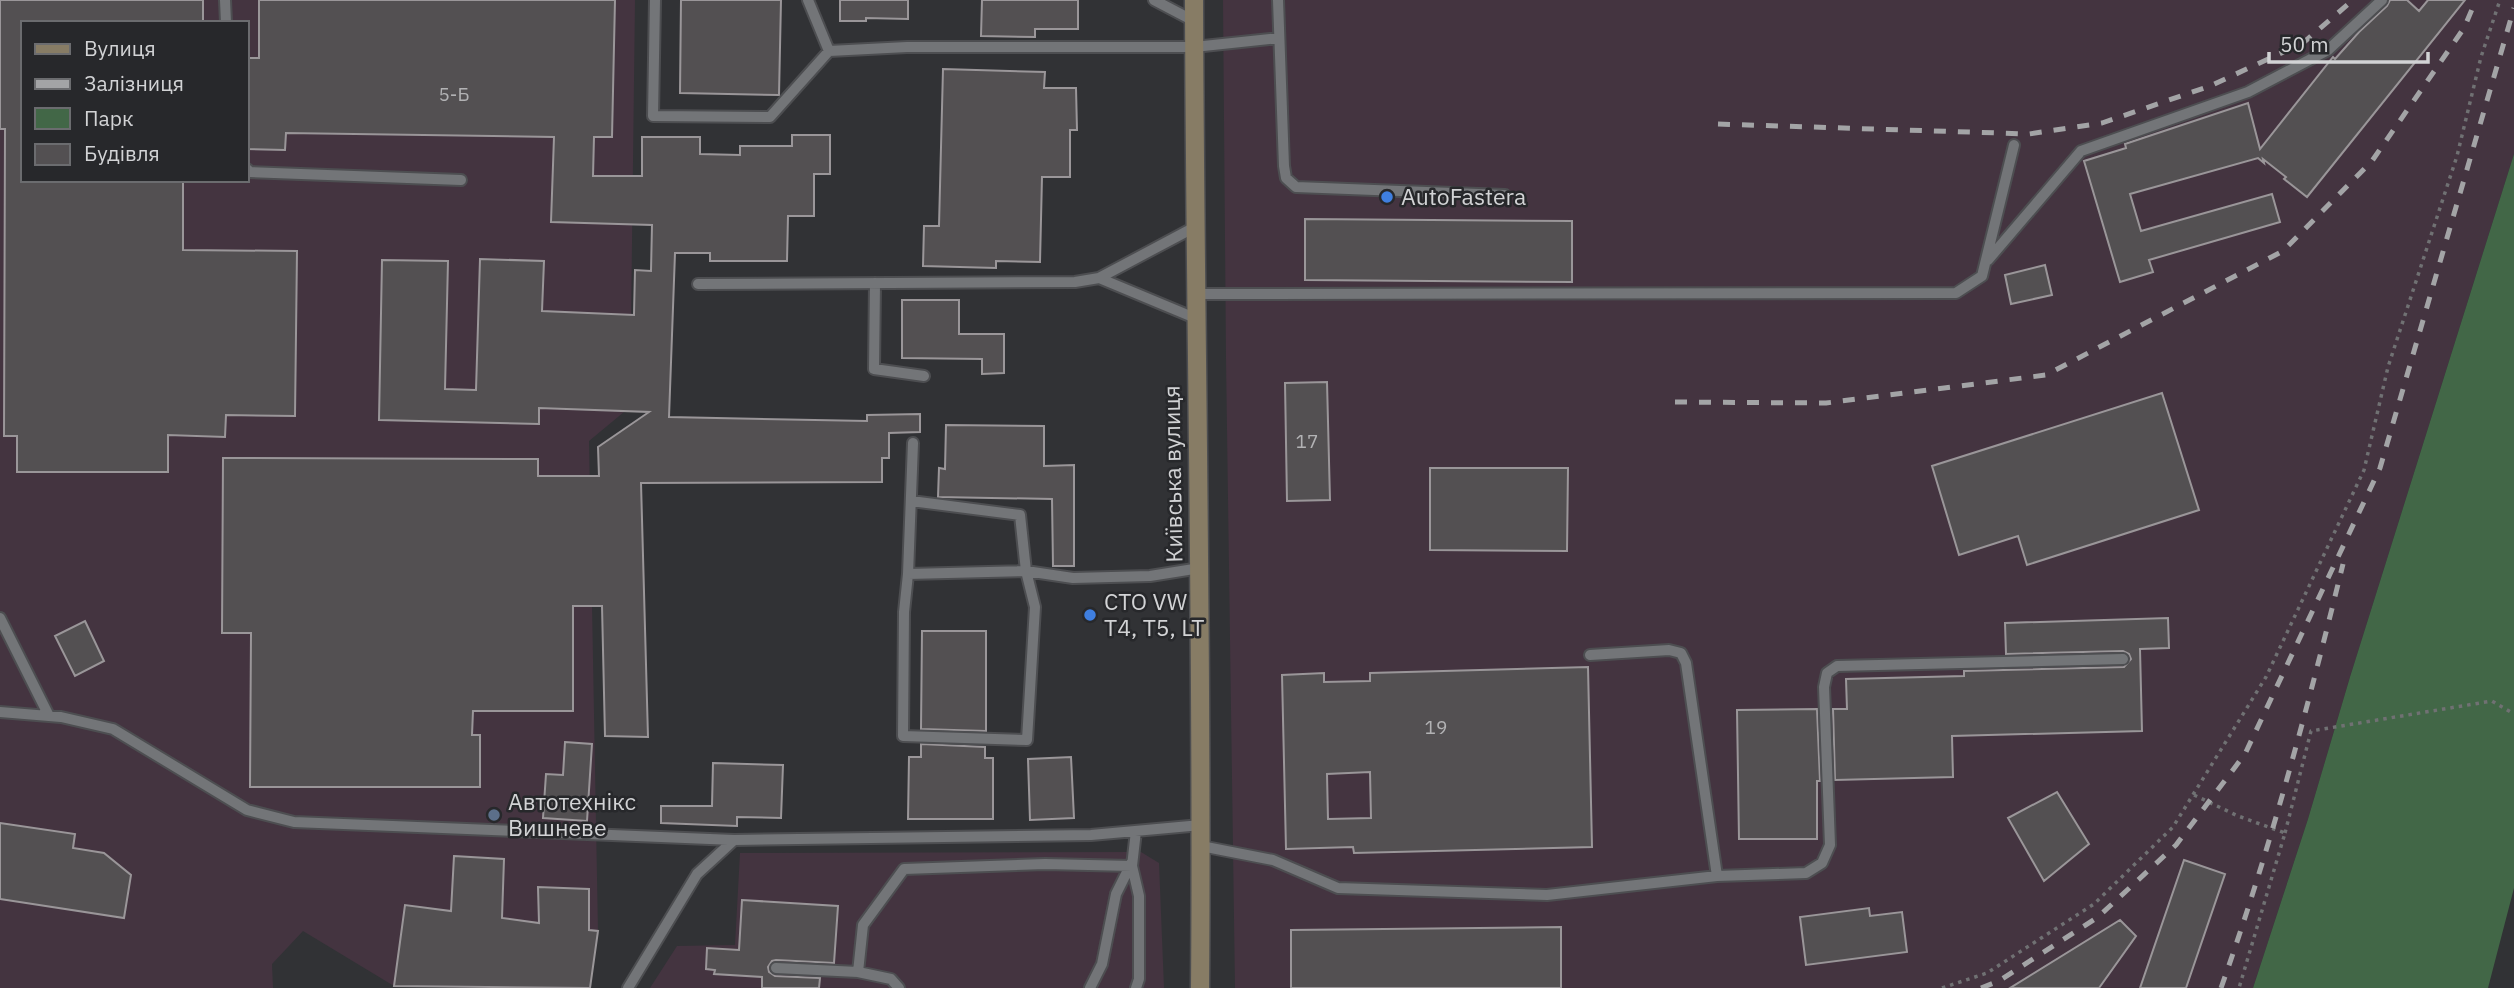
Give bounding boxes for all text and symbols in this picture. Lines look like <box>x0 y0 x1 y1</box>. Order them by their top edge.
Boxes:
legend <box>21 21 248 182</box>
scale bar <box>2269 21 2428 65</box>
text: 50 m <box>2280 30 2329 58</box>
text: Вулиця <box>84 34 156 62</box>
text: Залізниця <box>84 69 184 97</box>
house number: 5-Б <box>438 82 470 106</box>
text: Парк <box>84 104 134 132</box>
text: Будівля <box>84 139 160 167</box>
place label: AutoFastera <box>1401 181 1526 211</box>
marker: AutoFastera <box>1379 189 1395 205</box>
street label: Київська вулиця <box>1155 385 1189 563</box>
house number: 17 <box>1296 429 1318 453</box>
place label: СТО VW T4, T5, LT <box>1104 586 1204 642</box>
marker: СТО VW T4, T5, LT <box>1082 607 1098 623</box>
house number: 19 <box>1425 715 1447 739</box>
place label: Автотехнікс Вишневе <box>508 786 636 842</box>
marker: Автотехнікс Вишневе <box>486 807 502 823</box>

